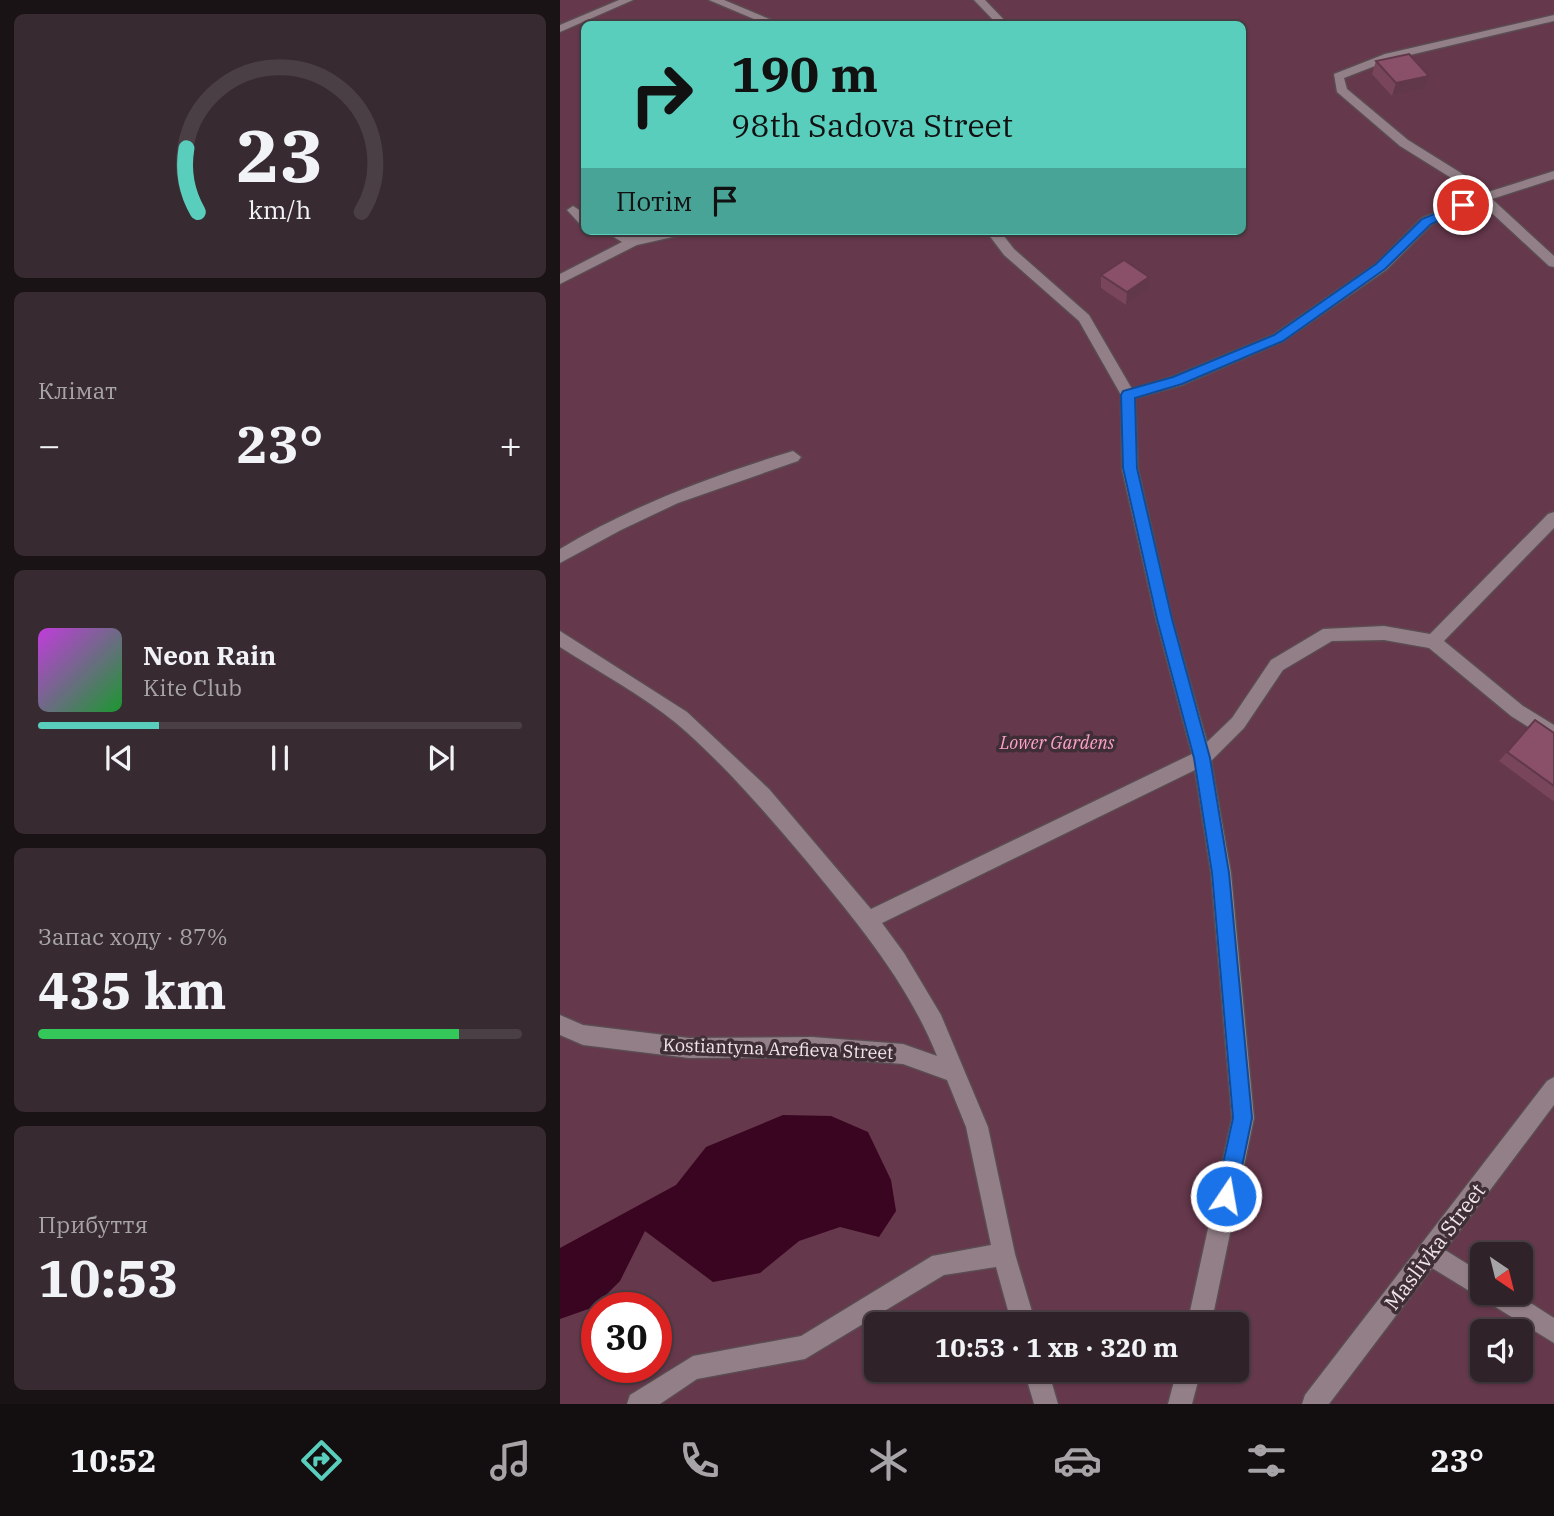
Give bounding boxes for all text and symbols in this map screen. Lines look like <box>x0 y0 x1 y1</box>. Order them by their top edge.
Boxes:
text: 190 m <box>731 42 878 105</box>
icon: right <box>616 49 707 140</box>
text: 98th Sadova Street <box>731 104 1013 146</box>
text: 23 <box>236 107 324 202</box>
pin <box>1433 175 1493 235</box>
icon: arrive <box>706 182 744 220</box>
text: Потім <box>616 184 692 218</box>
icon: arrive <box>1444 186 1482 224</box>
text: km/h <box>248 193 312 226</box>
text: Клімат <box>38 375 117 405</box>
text: 23° <box>237 410 323 477</box>
text: − <box>38 420 61 469</box>
text: + <box>499 420 522 469</box>
text: Neon Rain <box>143 638 276 672</box>
text: Kite Club <box>143 672 242 702</box>
park label: Lower Gardens <box>999 731 1115 754</box>
icon: previous <box>100 739 138 777</box>
icon: pause <box>261 739 299 777</box>
icon: next <box>422 739 460 777</box>
text: Запас ходу · 87% <box>38 921 228 951</box>
text: 435 km <box>38 956 227 1023</box>
street label: Kostiantyna Arefieva Street <box>662 1033 894 1064</box>
position arrow <box>1189 1159 1263 1233</box>
street label: Maslivka Street <box>1377 1177 1491 1315</box>
text: Прибуття <box>38 1209 148 1239</box>
north arrow <box>1470 1242 1533 1306</box>
map controls <box>1470 1242 1533 1382</box>
text: 10:53 <box>38 1244 179 1311</box>
speed limit sign: 30 <box>581 1292 672 1383</box>
button: sound <box>1470 1319 1533 1382</box>
text: 10:53 · 1 хв · 320 m <box>935 1330 1178 1364</box>
icon: directions <box>297 1436 346 1485</box>
icon: music <box>486 1436 535 1485</box>
icon: phone <box>675 1436 724 1485</box>
icon: climate <box>864 1436 913 1485</box>
icon: car <box>1053 1436 1102 1485</box>
icon: filters <box>1242 1436 1291 1485</box>
text: 10:52 <box>70 1439 157 1481</box>
text: 23° <box>1431 1439 1484 1481</box>

